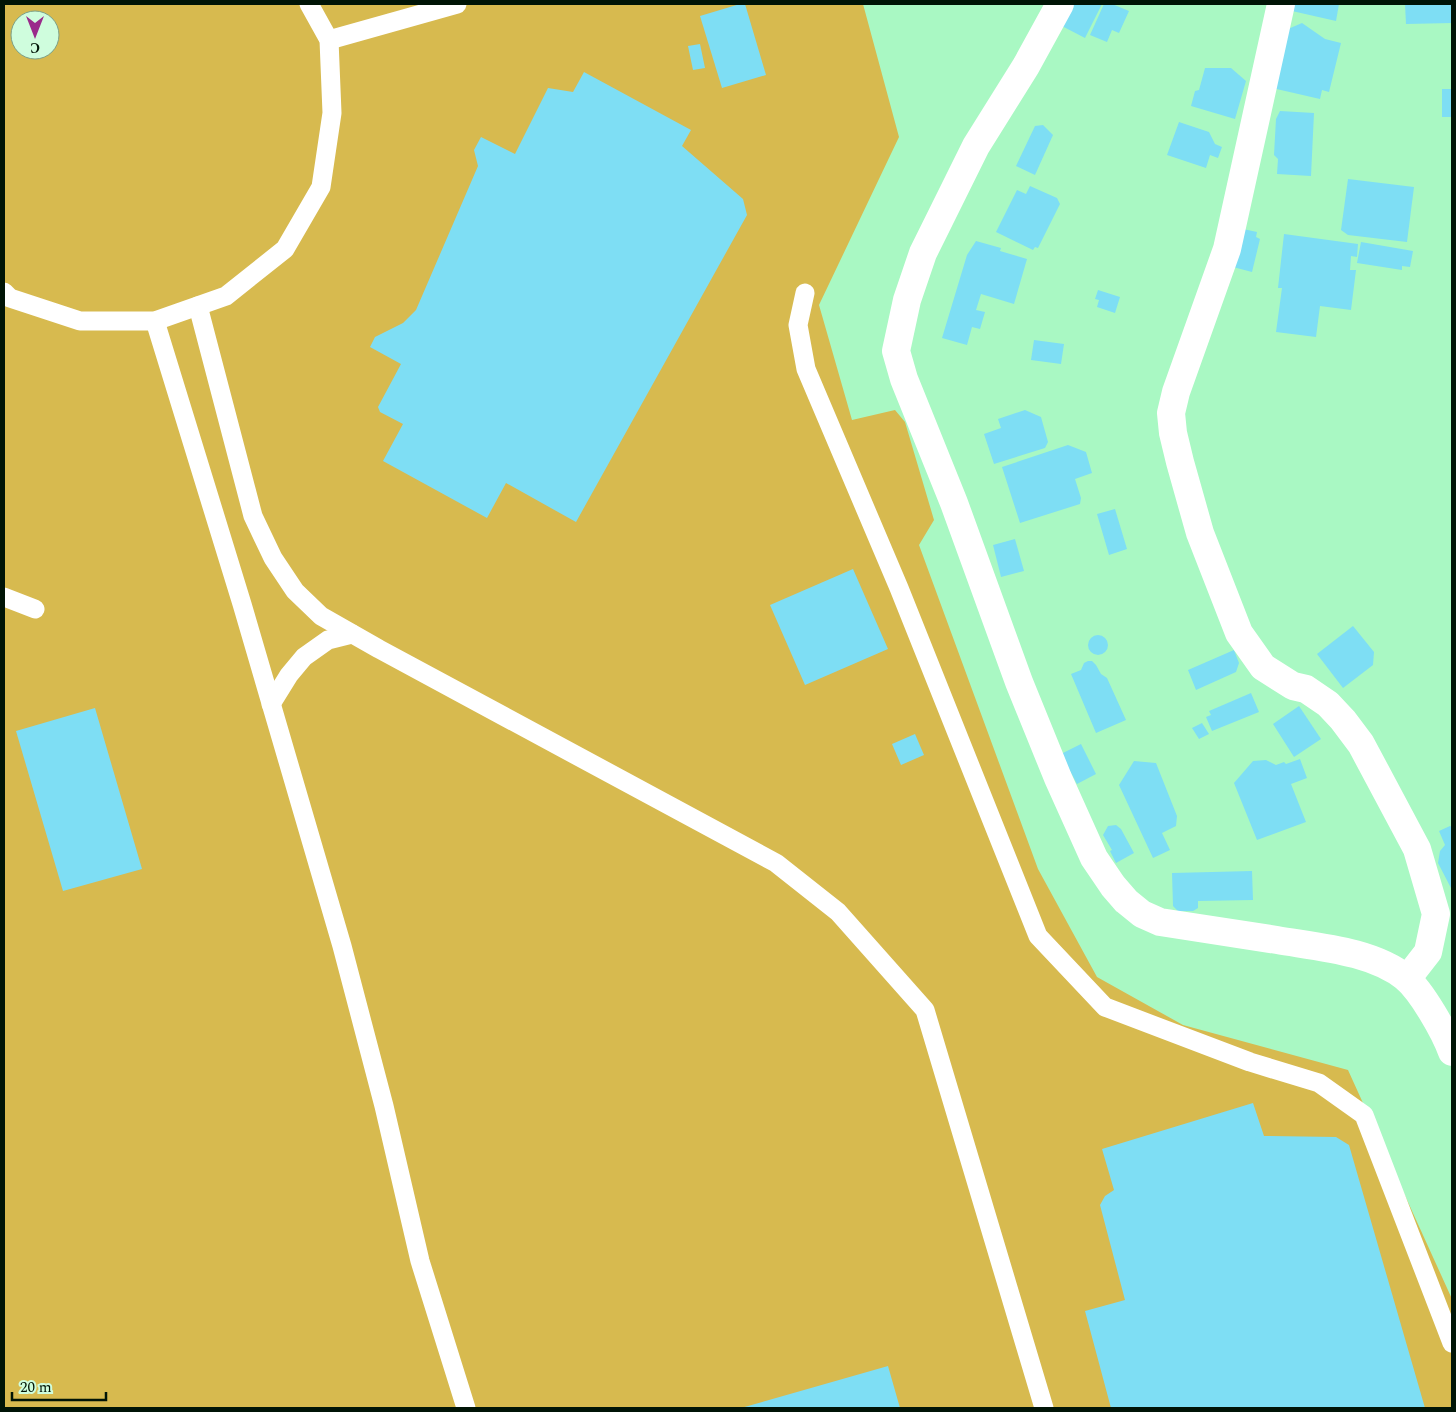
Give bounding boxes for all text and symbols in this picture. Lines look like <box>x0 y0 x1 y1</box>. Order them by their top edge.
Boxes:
north arrow <box>10 10 60 60</box>
text: С <box>30 37 40 58</box>
scale bar <box>12 1370 106 1402</box>
text: 20 m <box>20 1376 52 1399</box>

